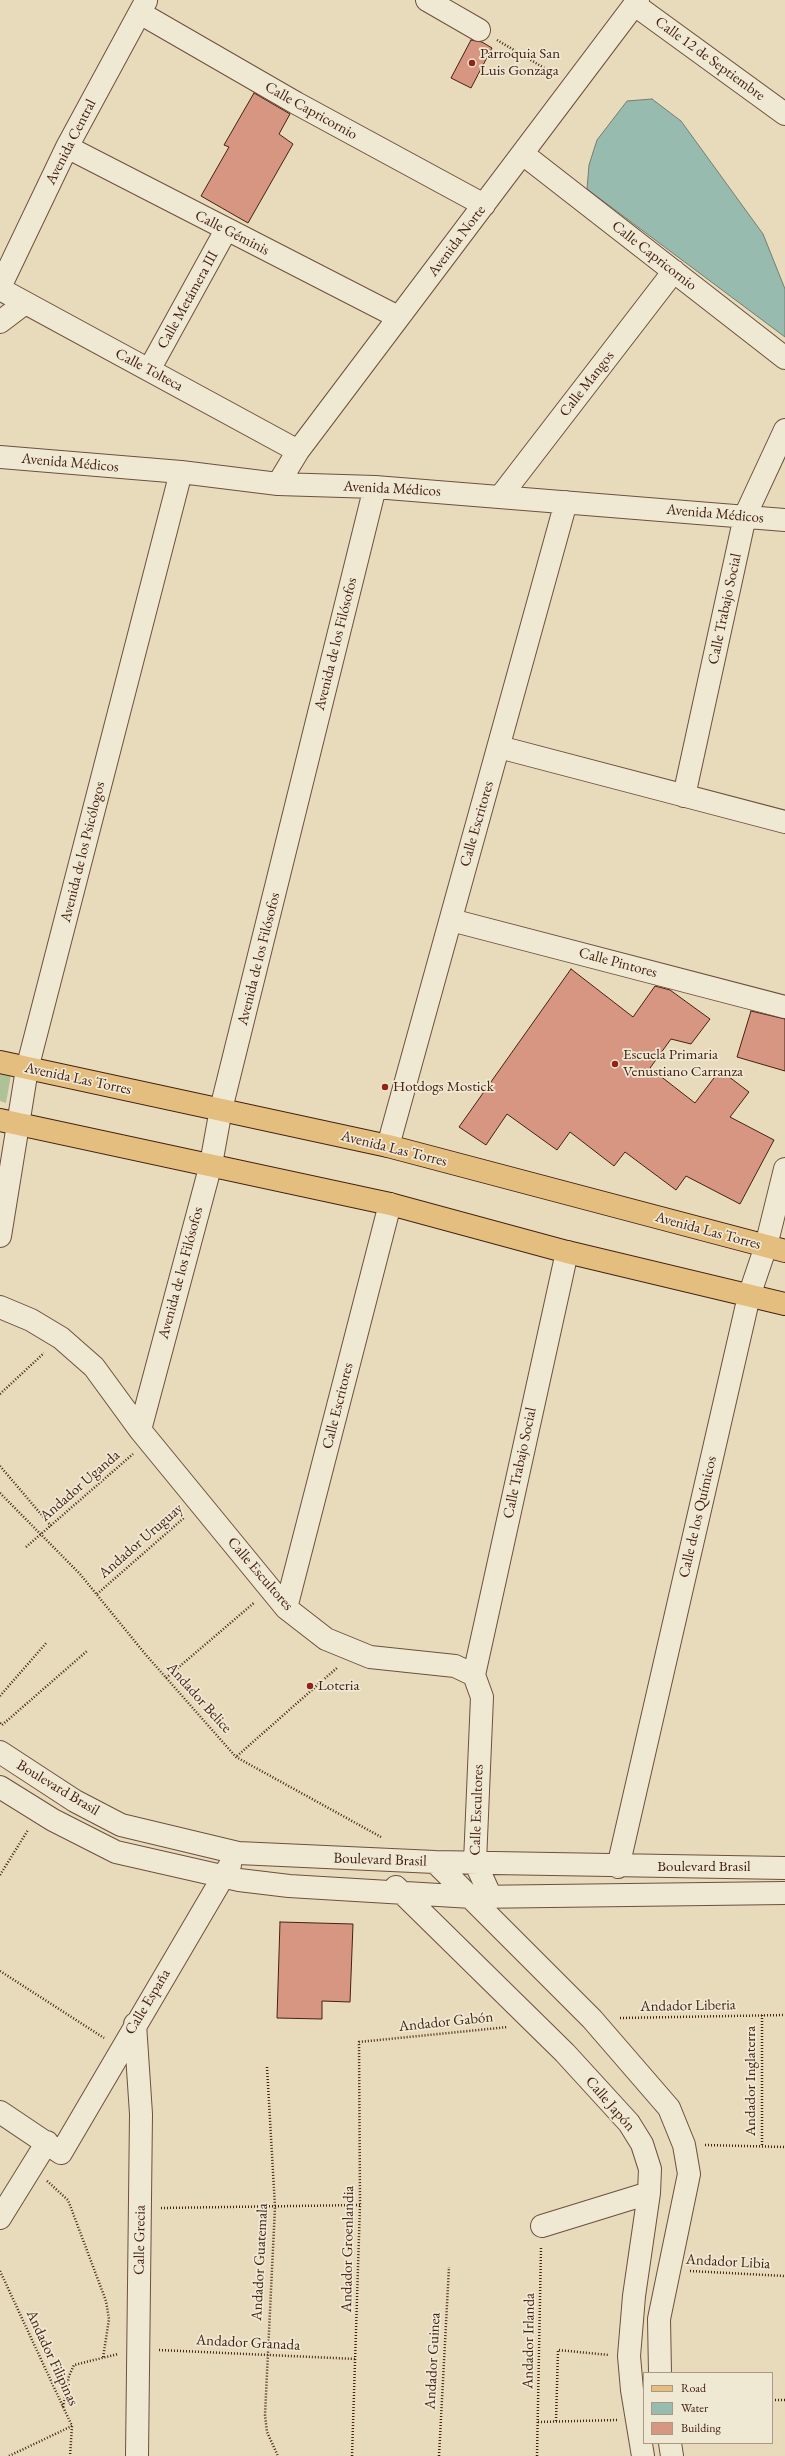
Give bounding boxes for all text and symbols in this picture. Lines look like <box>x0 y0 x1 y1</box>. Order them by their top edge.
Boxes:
street label: Calle 12 de Septiembre <box>651 13 769 105</box>
place label: Parroquia San Luis Gonzaga <box>480 45 560 80</box>
marker: Parroquia San Luis Gonzaga <box>467 58 477 68</box>
street label: Calle Capricornio <box>262 78 360 144</box>
street label: Avenida Central <box>42 96 100 188</box>
street label: Avenida Norte <box>424 202 490 280</box>
street label: Calle Géminis <box>192 207 272 259</box>
street label: Calle Capricornio <box>608 217 700 295</box>
street label: Calle Metámera III <box>154 248 222 352</box>
street label: Calle Tolteca <box>112 345 186 395</box>
street label: Calle Mangos <box>556 347 618 421</box>
street label: Avenida Médicos <box>21 450 119 476</box>
street label: Avenida Médicos <box>343 477 441 501</box>
street label: Avenida Médicos <box>666 501 764 527</box>
street label: Calle Trabajo Social <box>704 552 746 666</box>
street label: Avenida de los Filósofos <box>311 576 361 712</box>
street label: Calle Escritores <box>456 779 498 869</box>
street label: Avenida de los Psicólogos <box>57 780 109 924</box>
street label: Avenida de los Filósofos <box>234 891 284 1027</box>
street label: Calle Pintores <box>577 944 659 982</box>
place label: Escuela Primaria Venustiano Carranza <box>623 1046 743 1081</box>
street label: Avenida Las Torres <box>23 1059 133 1099</box>
marker: Escuela Primaria Venustiano Carranza <box>610 1059 620 1069</box>
place label: Hotdogs Mostick <box>393 1078 494 1096</box>
marker: Hotdogs Mostick <box>380 1082 390 1092</box>
street label: Avenida Las Torres <box>339 1127 449 1171</box>
street label: Avenida de los Filósofos <box>155 1205 207 1341</box>
street label: Avenida Las Torres <box>653 1208 763 1254</box>
street label: Calle Escritores <box>319 1361 357 1451</box>
street label: Calle Trabajo Social <box>499 1406 541 1520</box>
street label: Andador Uganda <box>36 1446 124 1526</box>
street label: Calle de los Químicos <box>675 1454 721 1580</box>
street label: Andador Uruguay <box>95 1500 187 1582</box>
street label: Calle Escultores <box>223 1534 297 1614</box>
street label: Andador Belice <box>163 1659 235 1737</box>
place label: Loteria <box>318 1677 359 1695</box>
marker: Loteria <box>305 1681 315 1691</box>
street label: Boulevard Brasil <box>13 1756 103 1820</box>
street label: Calle Escultores <box>466 1764 488 1856</box>
street label: Boulevard Brasil <box>333 1849 427 1871</box>
street label: Boulevard Brasil <box>657 1858 751 1876</box>
street label: Calle España <box>121 1966 175 2038</box>
street label: Andador Liberia <box>640 1996 736 2016</box>
street label: Andador Gabón <box>398 2008 494 2036</box>
street label: Andador Inglaterra <box>742 2026 760 2136</box>
street label: Calle Japón <box>581 2073 639 2135</box>
street label: Andador Groenlandia <box>338 2185 358 2313</box>
street label: Andador Guatemala <box>248 2203 272 2321</box>
street label: Calle Grecia <box>130 2205 150 2275</box>
street label: Andador Libia <box>685 2251 771 2273</box>
street label: Andador Irlanda <box>519 2293 539 2389</box>
street label: Andador Filipinas <box>22 2307 82 2409</box>
street label: Andador Guinea <box>421 2312 445 2410</box>
street label: Andador Granada <box>195 2331 301 2355</box>
legend <box>643 2372 773 2444</box>
text: Road <box>681 2380 706 2396</box>
text: Water <box>681 2400 708 2416</box>
text: Building <box>681 2420 721 2436</box>

